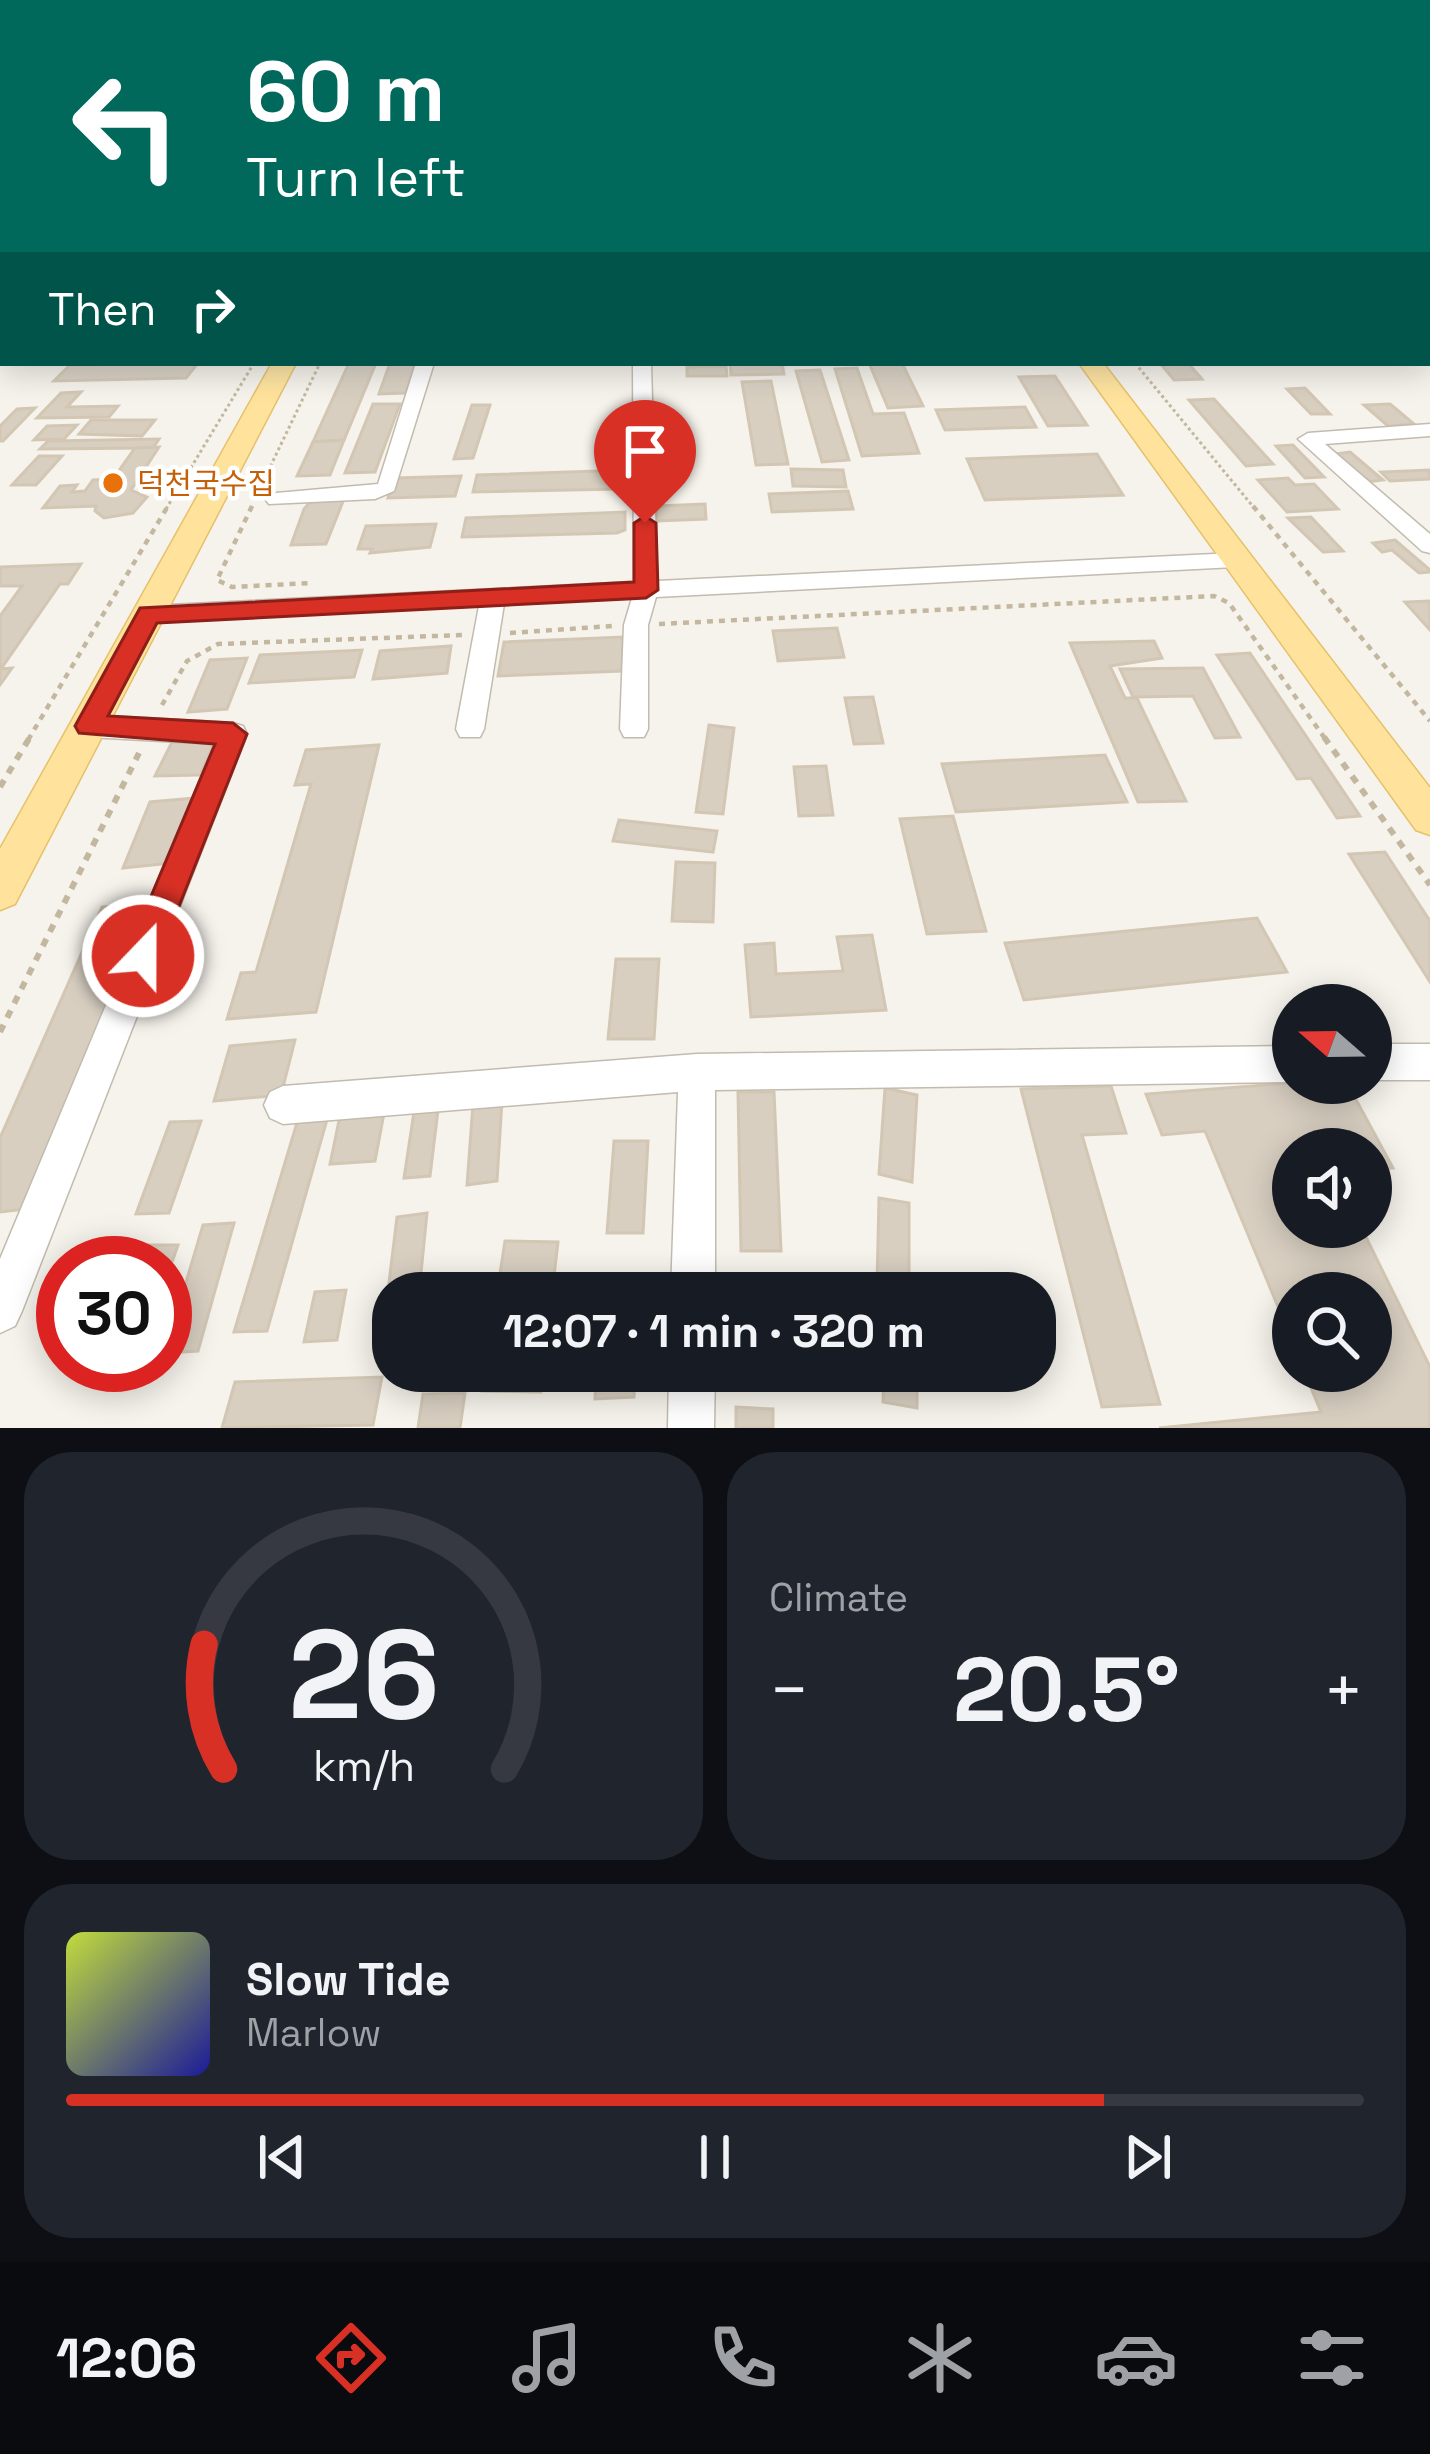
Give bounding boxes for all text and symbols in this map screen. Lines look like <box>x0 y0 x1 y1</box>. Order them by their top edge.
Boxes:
text: 60 m <box>246 38 445 146</box>
icon: left <box>48 48 204 204</box>
text: Turn left <box>246 143 466 212</box>
icon: right <box>180 276 246 342</box>
text: Then <box>48 281 156 338</box>
pin <box>594 400 696 523</box>
icon: arrive <box>612 418 678 484</box>
place label: 덕천국수집 <box>137 464 275 503</box>
marker: 덕천국수집 <box>100 470 126 496</box>
position arrow <box>80 893 206 1019</box>
north arrow <box>1272 984 1392 1104</box>
map controls <box>1272 984 1392 1392</box>
button: sound <box>1272 1128 1392 1248</box>
speed limit sign: 30 <box>36 1236 192 1392</box>
button: search <box>1272 1272 1392 1392</box>
text: 12:07 · 1 min · 320 m <box>503 1303 925 1360</box>
text: Climate <box>769 1573 908 1622</box>
text: 26 <box>288 1595 439 1754</box>
text: 20.5° <box>953 1632 1180 1747</box>
text: − <box>769 1648 810 1732</box>
text: + <box>1323 1648 1364 1732</box>
text: km/h <box>312 1739 415 1794</box>
text: Slow Tide <box>246 1951 451 2008</box>
text: Marlow <box>246 2008 381 2057</box>
icon: previous <box>249 2124 315 2190</box>
icon: pause <box>682 2124 748 2190</box>
icon: next <box>1115 2124 1181 2190</box>
icon: directions <box>309 2316 393 2400</box>
icon: music <box>505 2316 589 2400</box>
icon: phone <box>701 2316 785 2400</box>
icon: climate <box>898 2316 982 2400</box>
icon: car <box>1094 2316 1178 2400</box>
icon: filters <box>1290 2316 1374 2400</box>
text: 12:06 <box>56 2324 197 2393</box>

